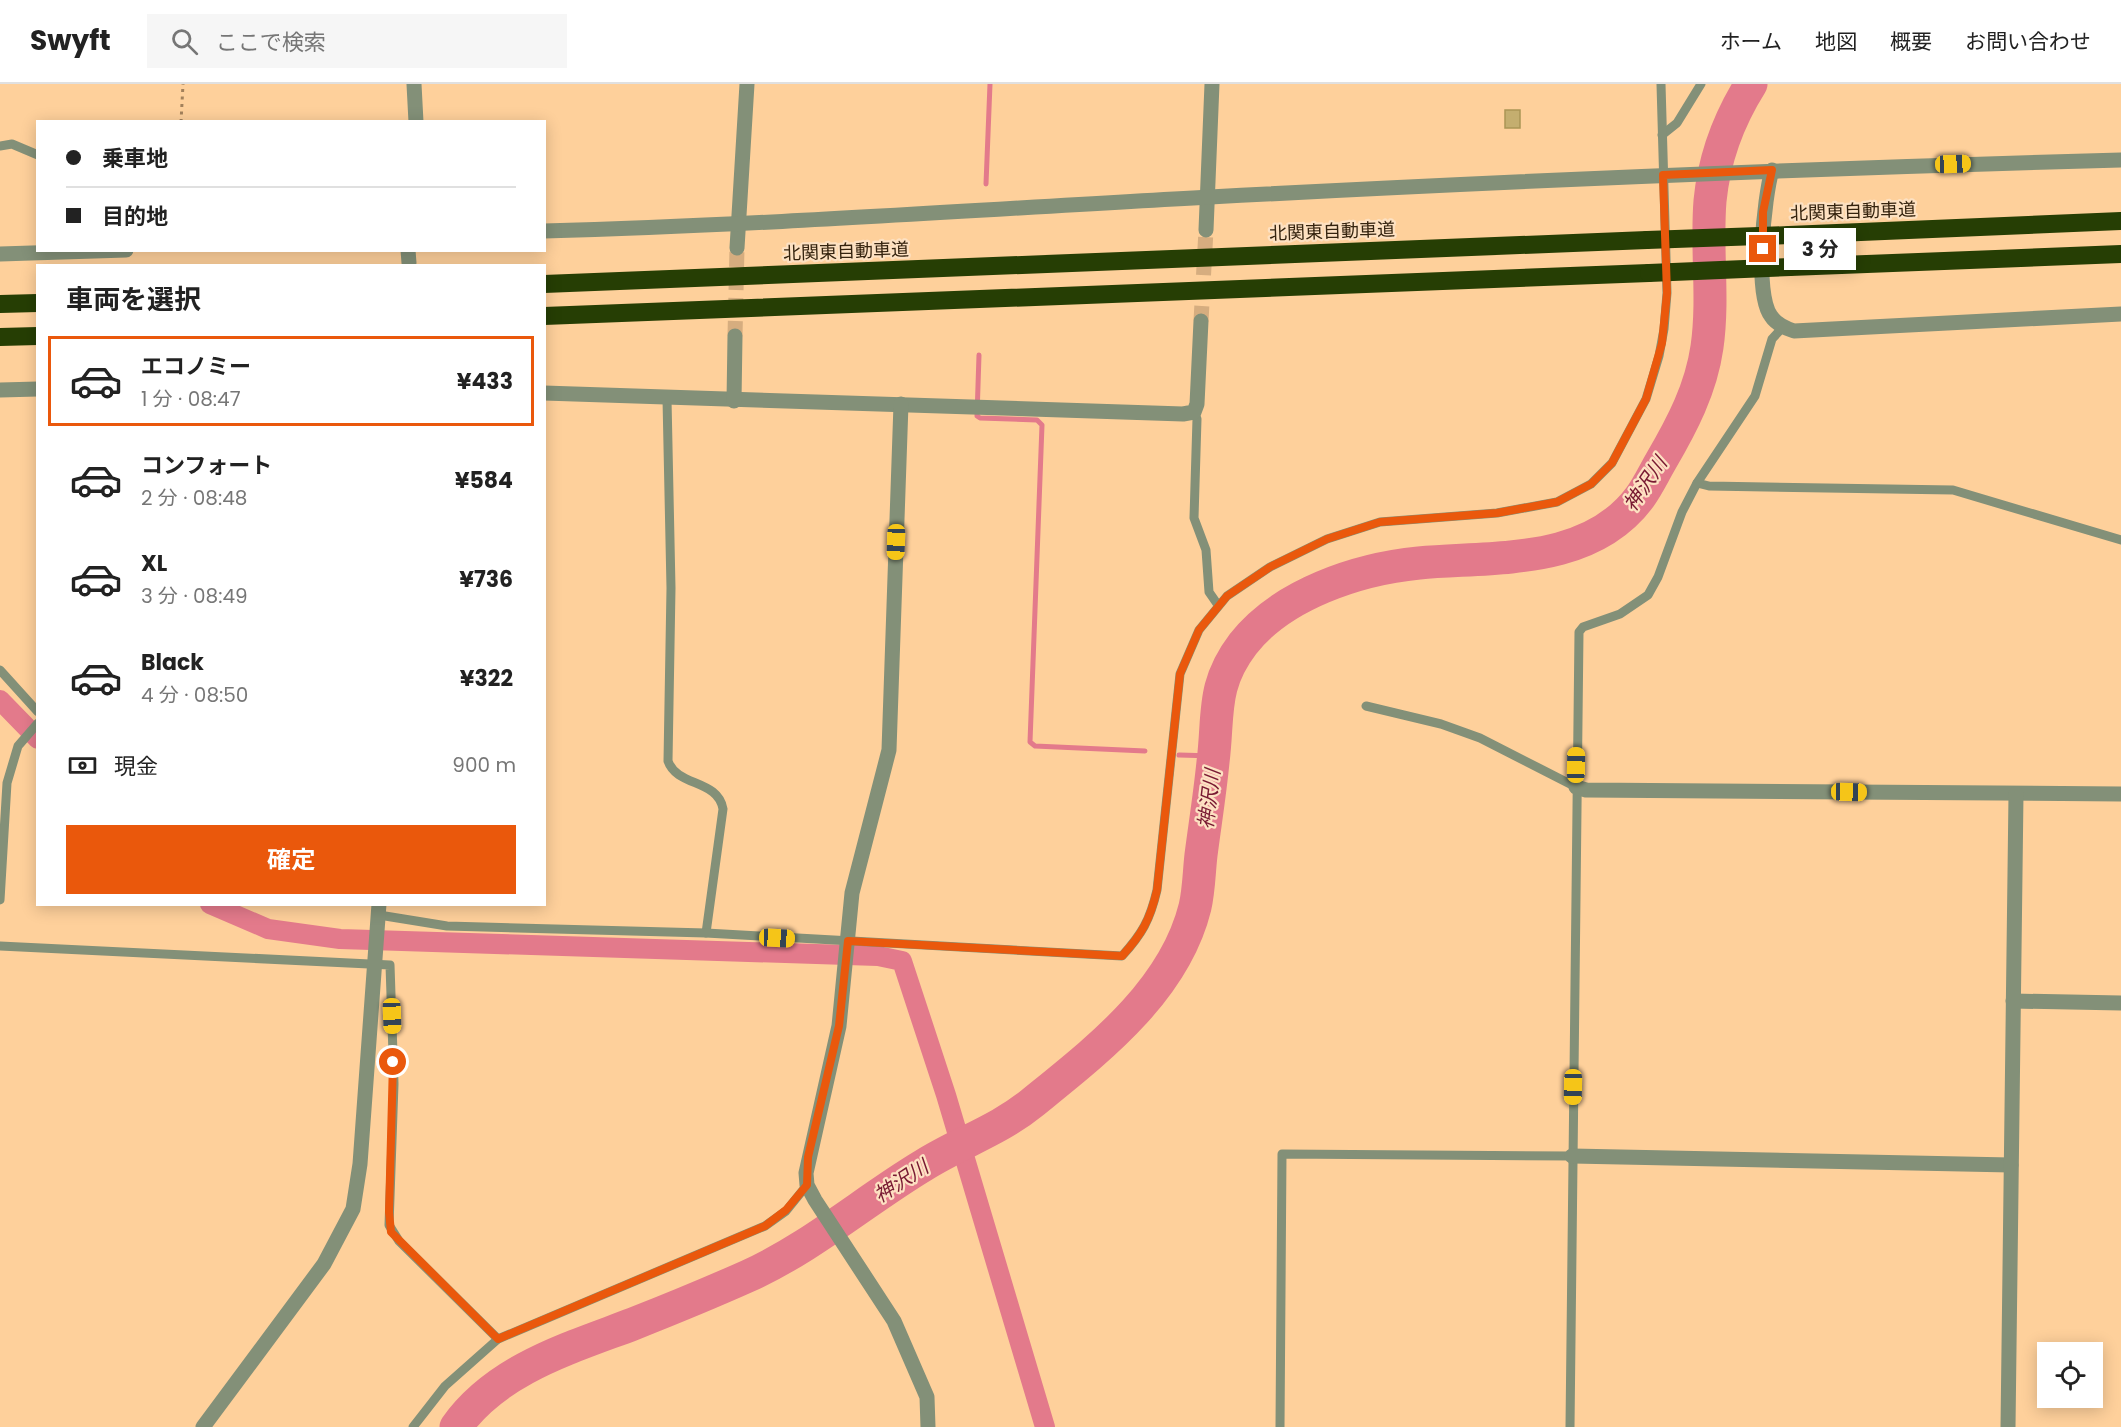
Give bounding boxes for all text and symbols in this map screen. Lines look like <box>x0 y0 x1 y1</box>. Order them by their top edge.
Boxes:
search box <box>147 14 567 68</box>
text: Swyft <box>30 21 111 60</box>
icon: search <box>168 25 201 58</box>
text: ここで検索 <box>216 27 326 58</box>
text: ホーム <box>1720 27 1782 56</box>
text: 地図 <box>1815 27 1857 56</box>
text: 概要 <box>1890 27 1932 56</box>
text: お問い合わせ <box>1965 27 2091 56</box>
text: 乗車地 <box>102 143 168 174</box>
car <box>1935 154 1971 174</box>
street label: 北関東自動車道 <box>1790 196 1916 226</box>
text: 目的地 <box>102 201 168 232</box>
street label: 北関東自動車道 <box>1269 216 1395 246</box>
callout: 3 分 <box>1784 228 1856 270</box>
route end <box>1749 235 1776 262</box>
text: 3 分 <box>1802 235 1838 263</box>
street label: 北関東自動車道 <box>783 236 909 266</box>
text: 車両を選択 <box>66 281 201 318</box>
text: エコノミー <box>141 351 251 382</box>
icon: car <box>69 354 123 408</box>
text: ¥433 <box>457 366 513 397</box>
text: 1 分 · 08:47 <box>141 385 241 413</box>
text: コンフォート <box>141 450 272 481</box>
water label: 神沢川 <box>1617 450 1675 517</box>
icon: car <box>69 453 123 507</box>
text: ¥584 <box>455 465 513 496</box>
text: 2 分 · 08:48 <box>141 484 247 512</box>
car <box>886 524 906 560</box>
text: XL <box>141 548 167 579</box>
icon: car <box>69 552 123 606</box>
text: ¥736 <box>459 564 513 595</box>
text: 3 分 · 08:49 <box>141 582 248 610</box>
text: Black <box>141 647 204 678</box>
icon: car <box>69 651 123 705</box>
text: ¥322 <box>460 663 513 694</box>
text: 4 分 · 08:50 <box>141 681 248 709</box>
car <box>1567 747 1585 783</box>
icon: cash <box>66 749 99 782</box>
text: 現金 <box>114 751 158 782</box>
text: 900 m <box>452 751 516 779</box>
water label: 神沢川 <box>1191 766 1227 830</box>
car <box>1831 783 1867 801</box>
button: 確定 <box>66 825 516 894</box>
car <box>759 928 795 948</box>
car <box>382 998 402 1034</box>
route start <box>379 1048 406 1075</box>
car <box>1564 1069 1582 1105</box>
water label: 神沢川 <box>868 1152 935 1209</box>
map controls <box>2037 1342 2103 1408</box>
button: locate <box>2037 1342 2103 1408</box>

